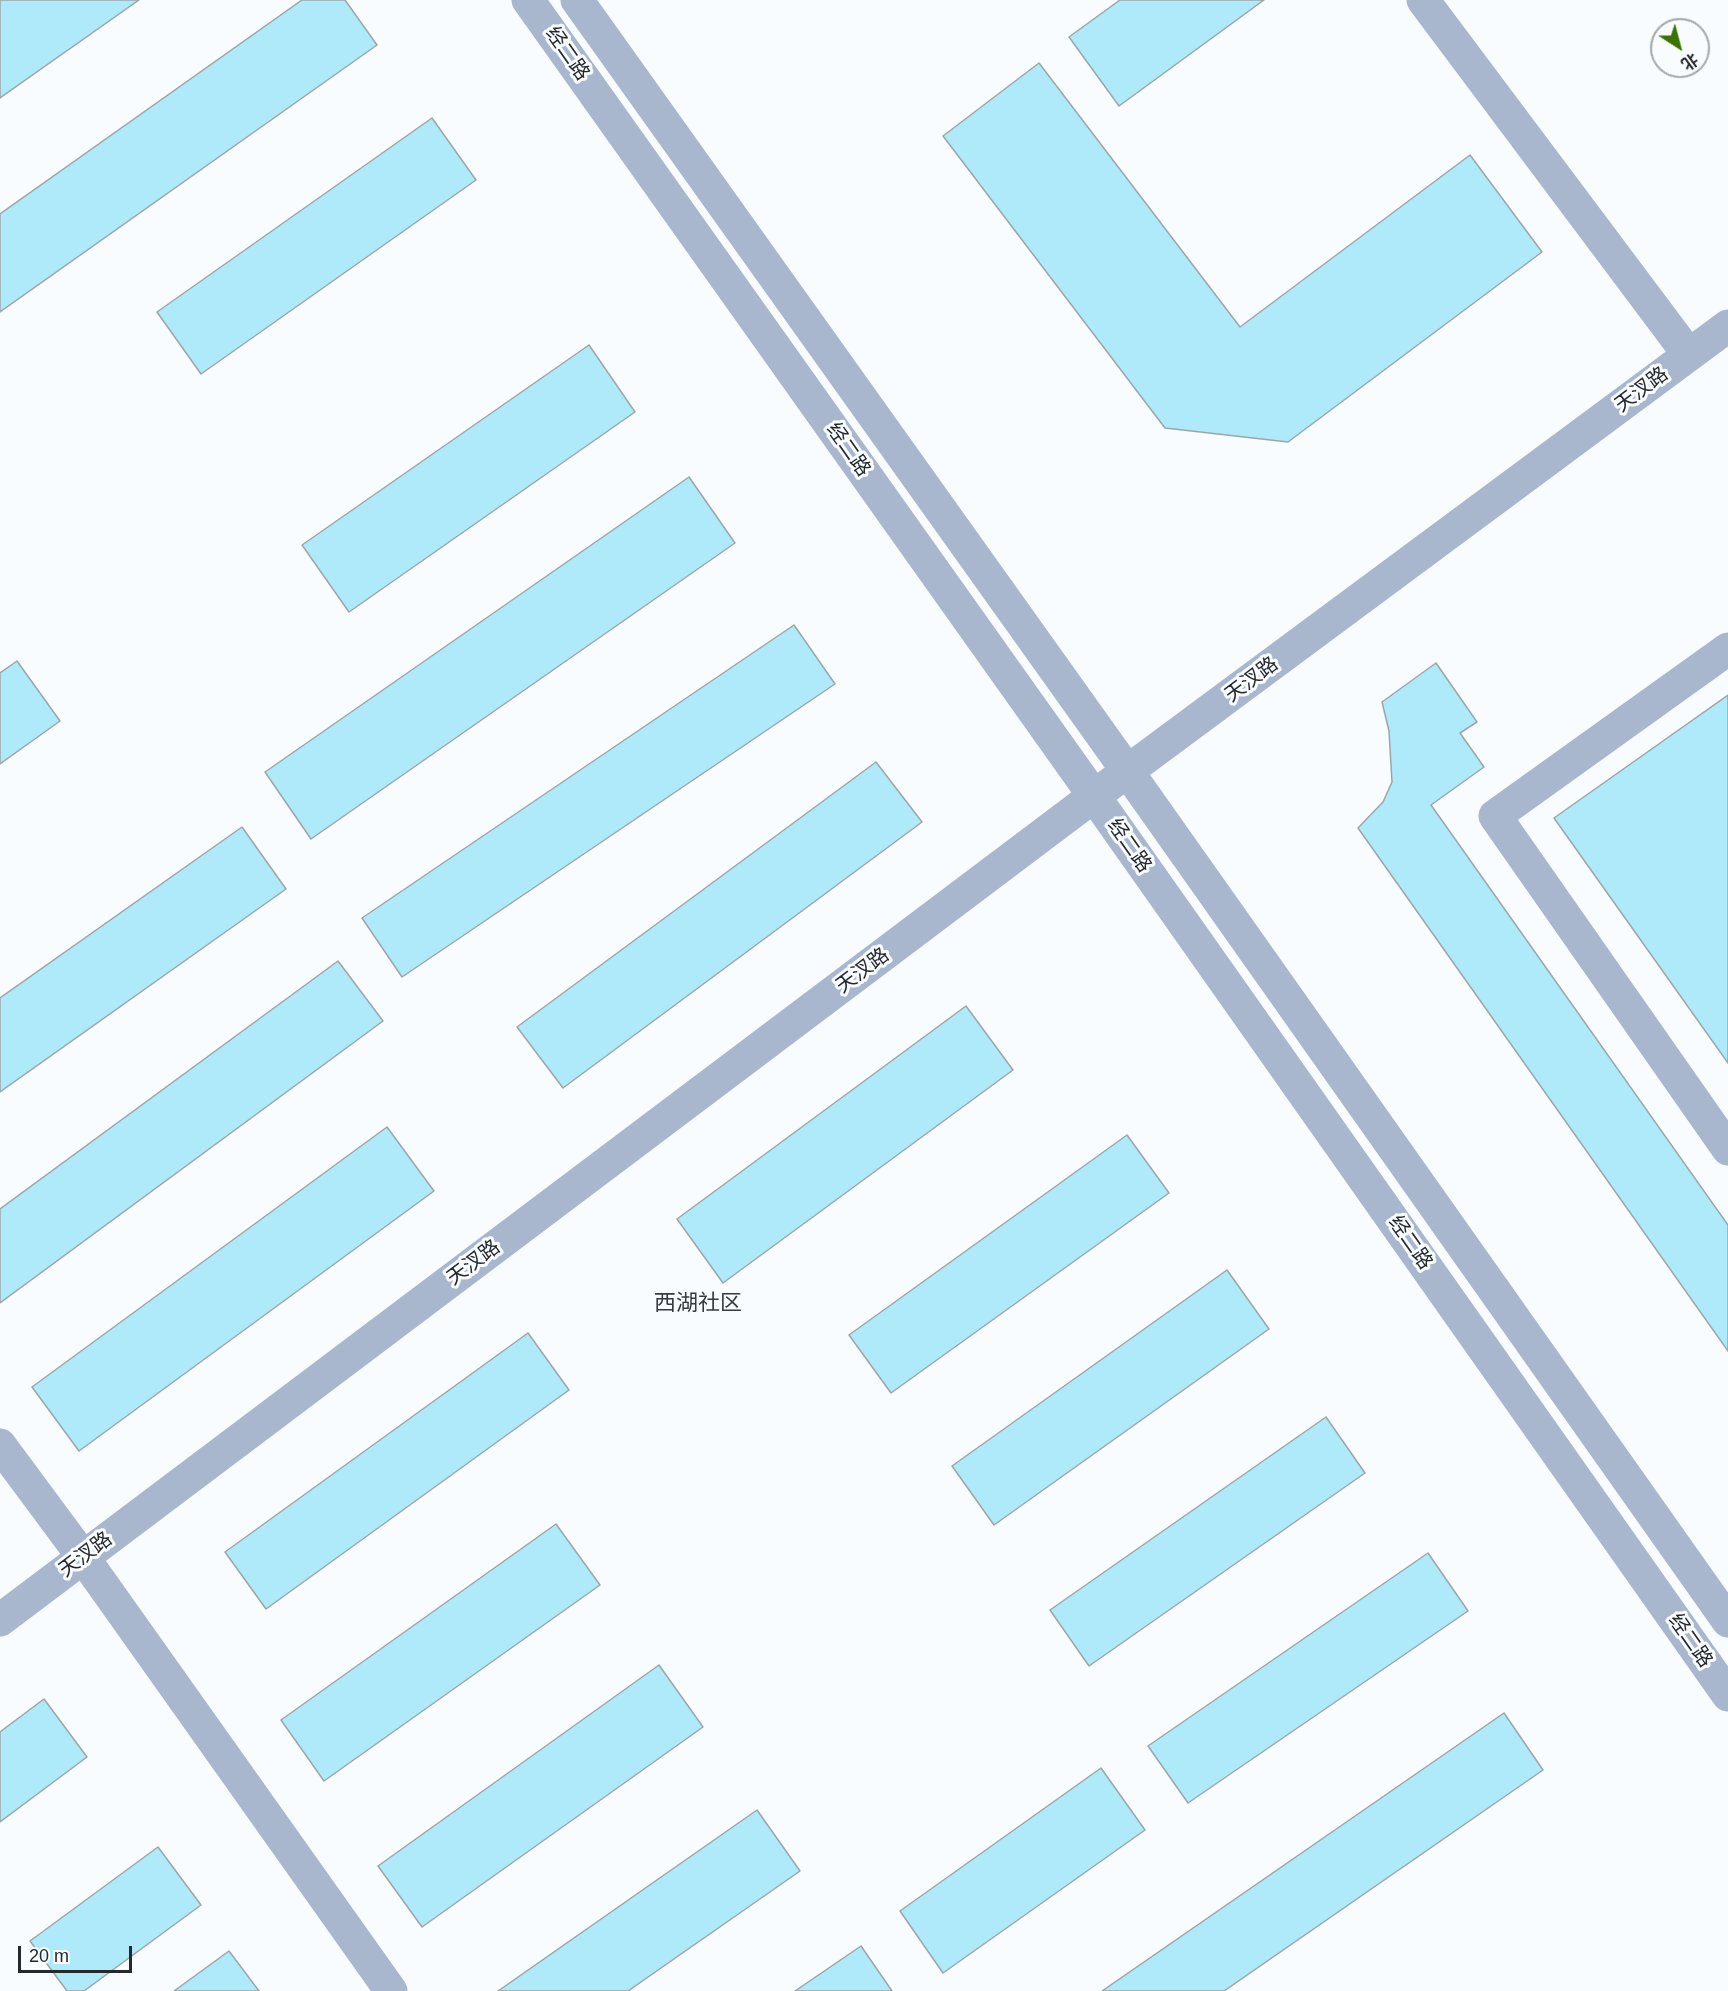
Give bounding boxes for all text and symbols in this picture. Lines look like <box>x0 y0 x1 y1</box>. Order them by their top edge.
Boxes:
north arrow <box>1650 18 1710 78</box>
street label: 经二路 <box>540 23 594 85</box>
text: 北 <box>1678 50 1701 73</box>
street label: 天汊路 <box>1611 362 1673 418</box>
street label: 经二路 <box>821 419 875 481</box>
street label: 天汊路 <box>1221 652 1283 708</box>
street label: 经二路 <box>1102 815 1156 877</box>
street label: 天汊路 <box>832 943 894 999</box>
street label: 经二路 <box>1383 1212 1437 1274</box>
street label: 天汊路 <box>443 1235 505 1291</box>
district label: 西湖社区 <box>654 1291 742 1317</box>
street label: 天汊路 <box>55 1527 117 1583</box>
street label: 经二路 <box>1663 1610 1717 1672</box>
scale bar <box>21 1934 135 1972</box>
text: 20 m <box>29 1946 69 1966</box>

